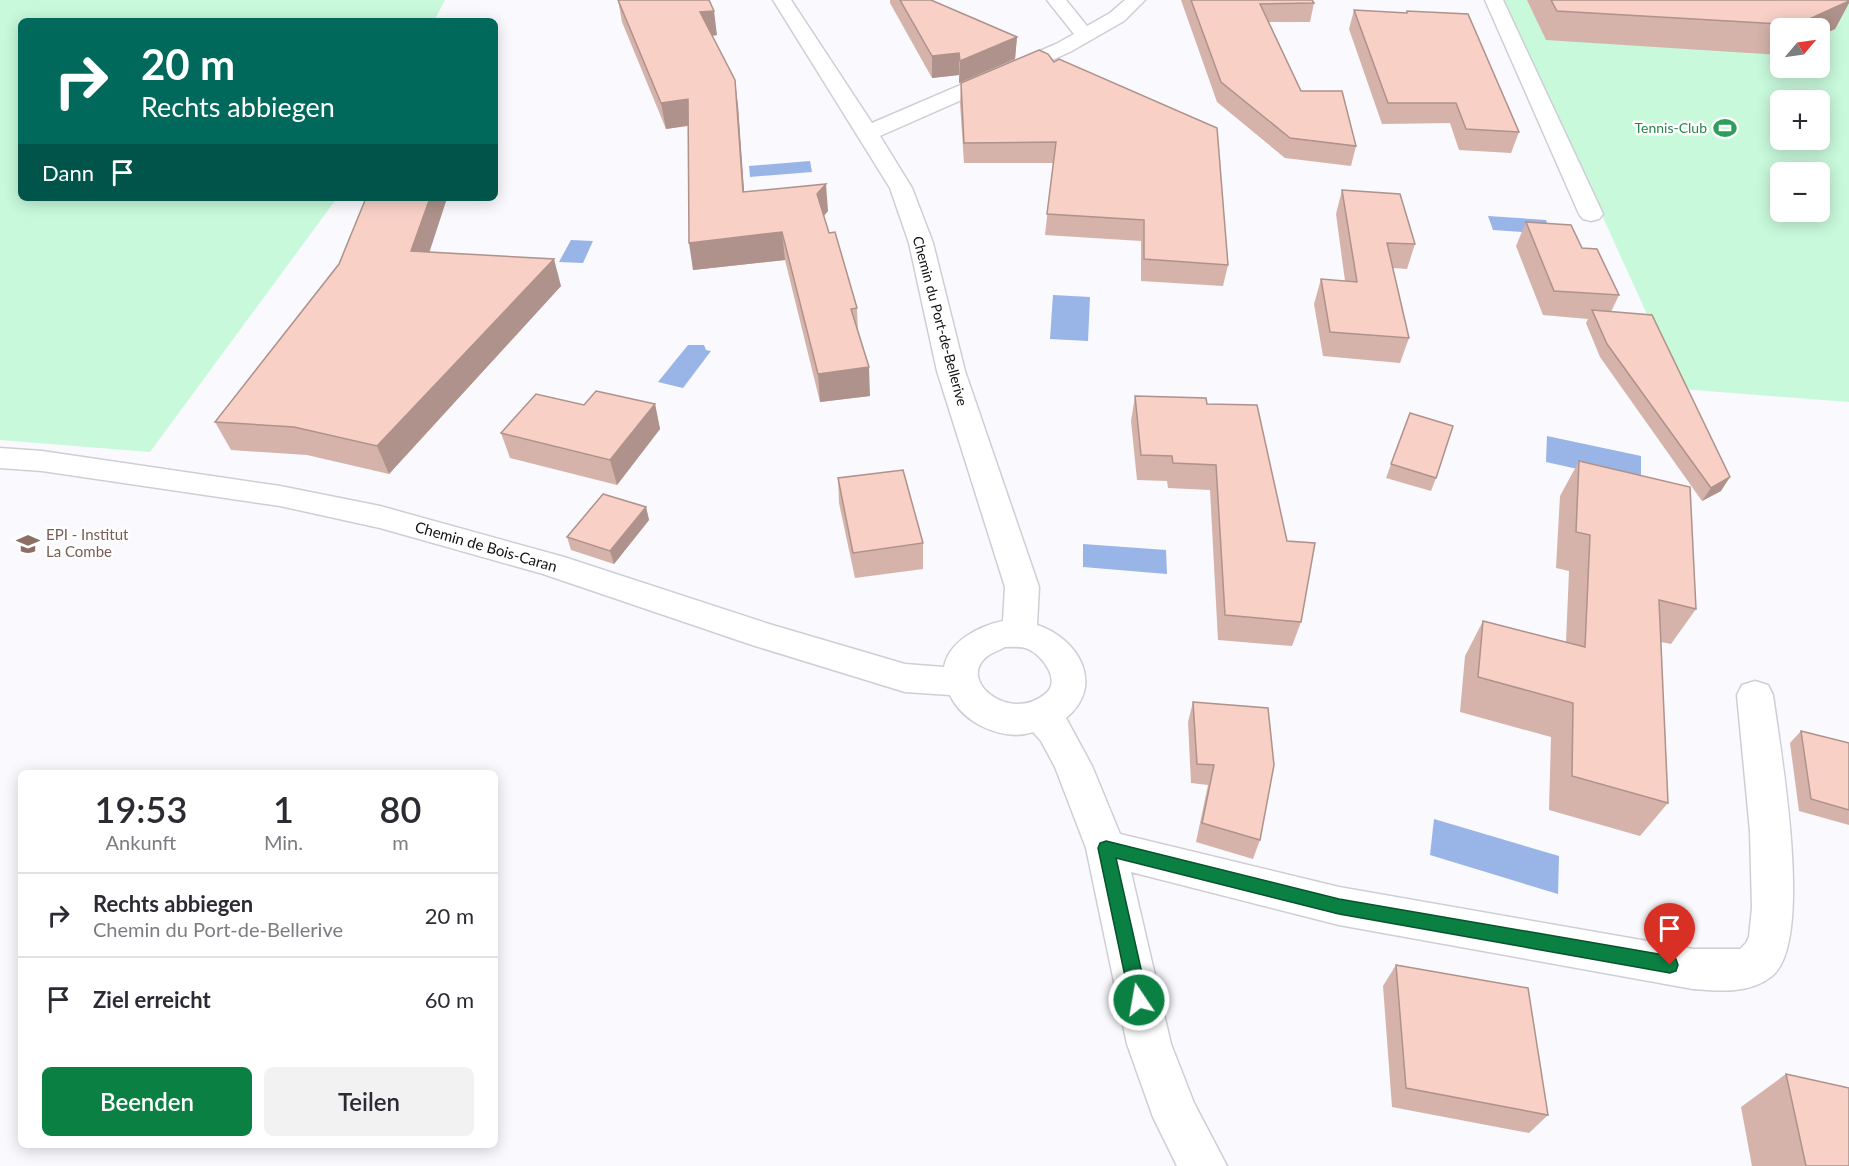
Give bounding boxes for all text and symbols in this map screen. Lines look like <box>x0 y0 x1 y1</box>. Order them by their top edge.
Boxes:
north arrow <box>1770 18 1830 78</box>
map controls <box>1770 18 1830 222</box>
text: 20 m <box>141 39 235 89</box>
icon: right <box>42 42 120 120</box>
text: Rechts abbiegen <box>141 90 335 123</box>
button: + <box>1770 90 1830 150</box>
sports icon: Tennis-Club <box>1712 115 1738 141</box>
place label: Tennis-Club <box>1635 119 1707 136</box>
icon: arrive <box>106 156 139 189</box>
text: Dann <box>42 159 94 186</box>
button: − <box>1770 162 1830 222</box>
street label: Chemin du Port-de-Bellerive <box>910 234 971 408</box>
street label: Chemin de Bois-Caran <box>413 517 559 575</box>
place label: EPI - Institut La Combe <box>46 525 129 560</box>
school or university icon: EPI - Institut La Combe <box>15 531 41 557</box>
text: 19:53 <box>95 787 187 831</box>
text: 1 <box>273 787 294 831</box>
text: 80 <box>380 787 421 831</box>
text: Ankunft <box>106 830 176 854</box>
text: Min. <box>264 830 303 854</box>
text: m <box>392 830 409 854</box>
text: Rechts abbiegen <box>93 890 253 917</box>
icon: right <box>42 899 75 932</box>
text: 20 m <box>425 902 474 929</box>
pin <box>1644 903 1695 965</box>
icon: arrive <box>1653 912 1686 945</box>
text: Chemin du Port-de-Bellerive <box>93 917 343 941</box>
position arrow <box>1107 968 1171 1032</box>
icon: arrive <box>42 983 75 1016</box>
text: Ziel erreicht <box>93 986 211 1013</box>
text: 60 m <box>425 986 474 1013</box>
button: Beenden <box>42 1067 252 1136</box>
button: Teilen <box>264 1067 474 1136</box>

